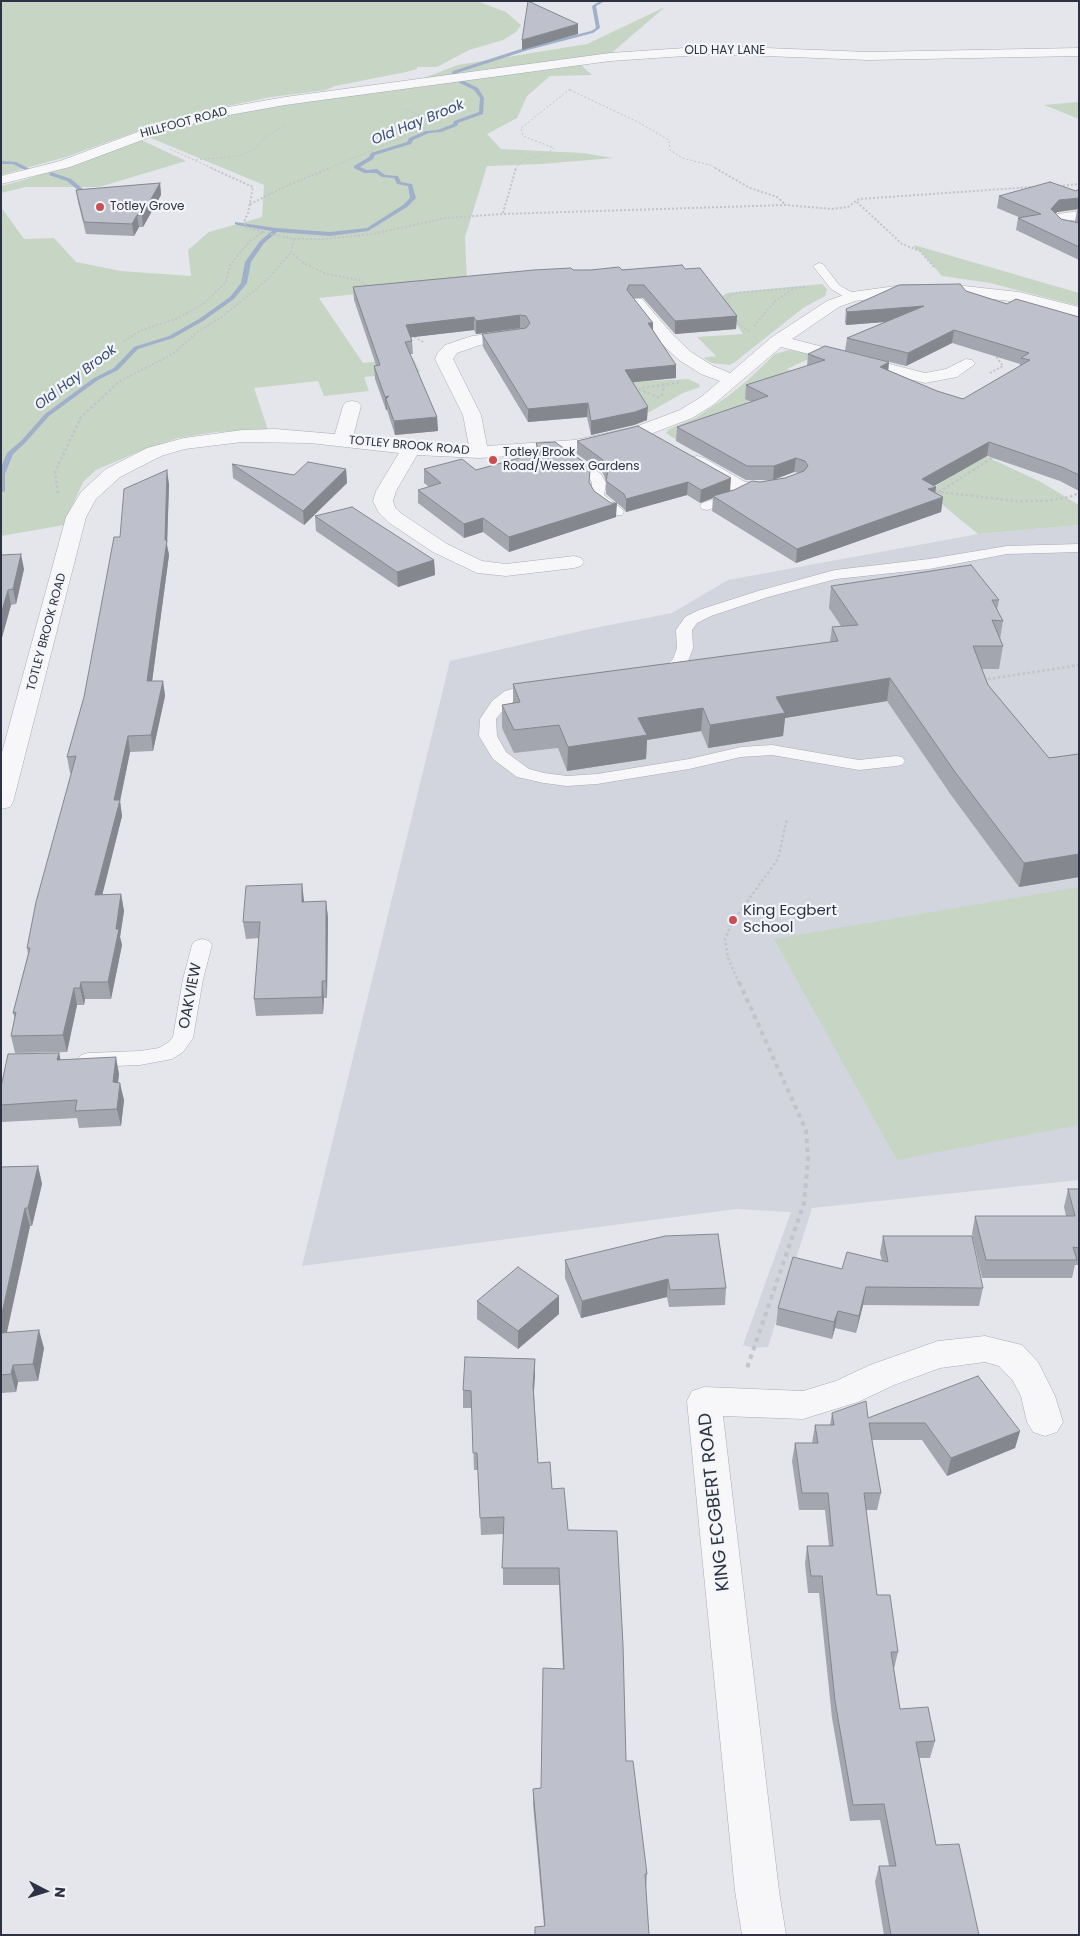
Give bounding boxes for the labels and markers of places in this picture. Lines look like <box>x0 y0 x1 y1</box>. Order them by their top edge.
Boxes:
place label: Totley Grove <box>110 200 185 214</box>
marker: Totley Grove <box>94 201 106 213</box>
place label: Totley Brook Road/Wessex Gardens <box>503 446 639 474</box>
marker: Totley Brook Road/Wessex Gardens <box>487 454 499 466</box>
place label: King Ecgbert School <box>743 902 837 937</box>
marker: King Ecgbert School <box>727 914 739 926</box>

